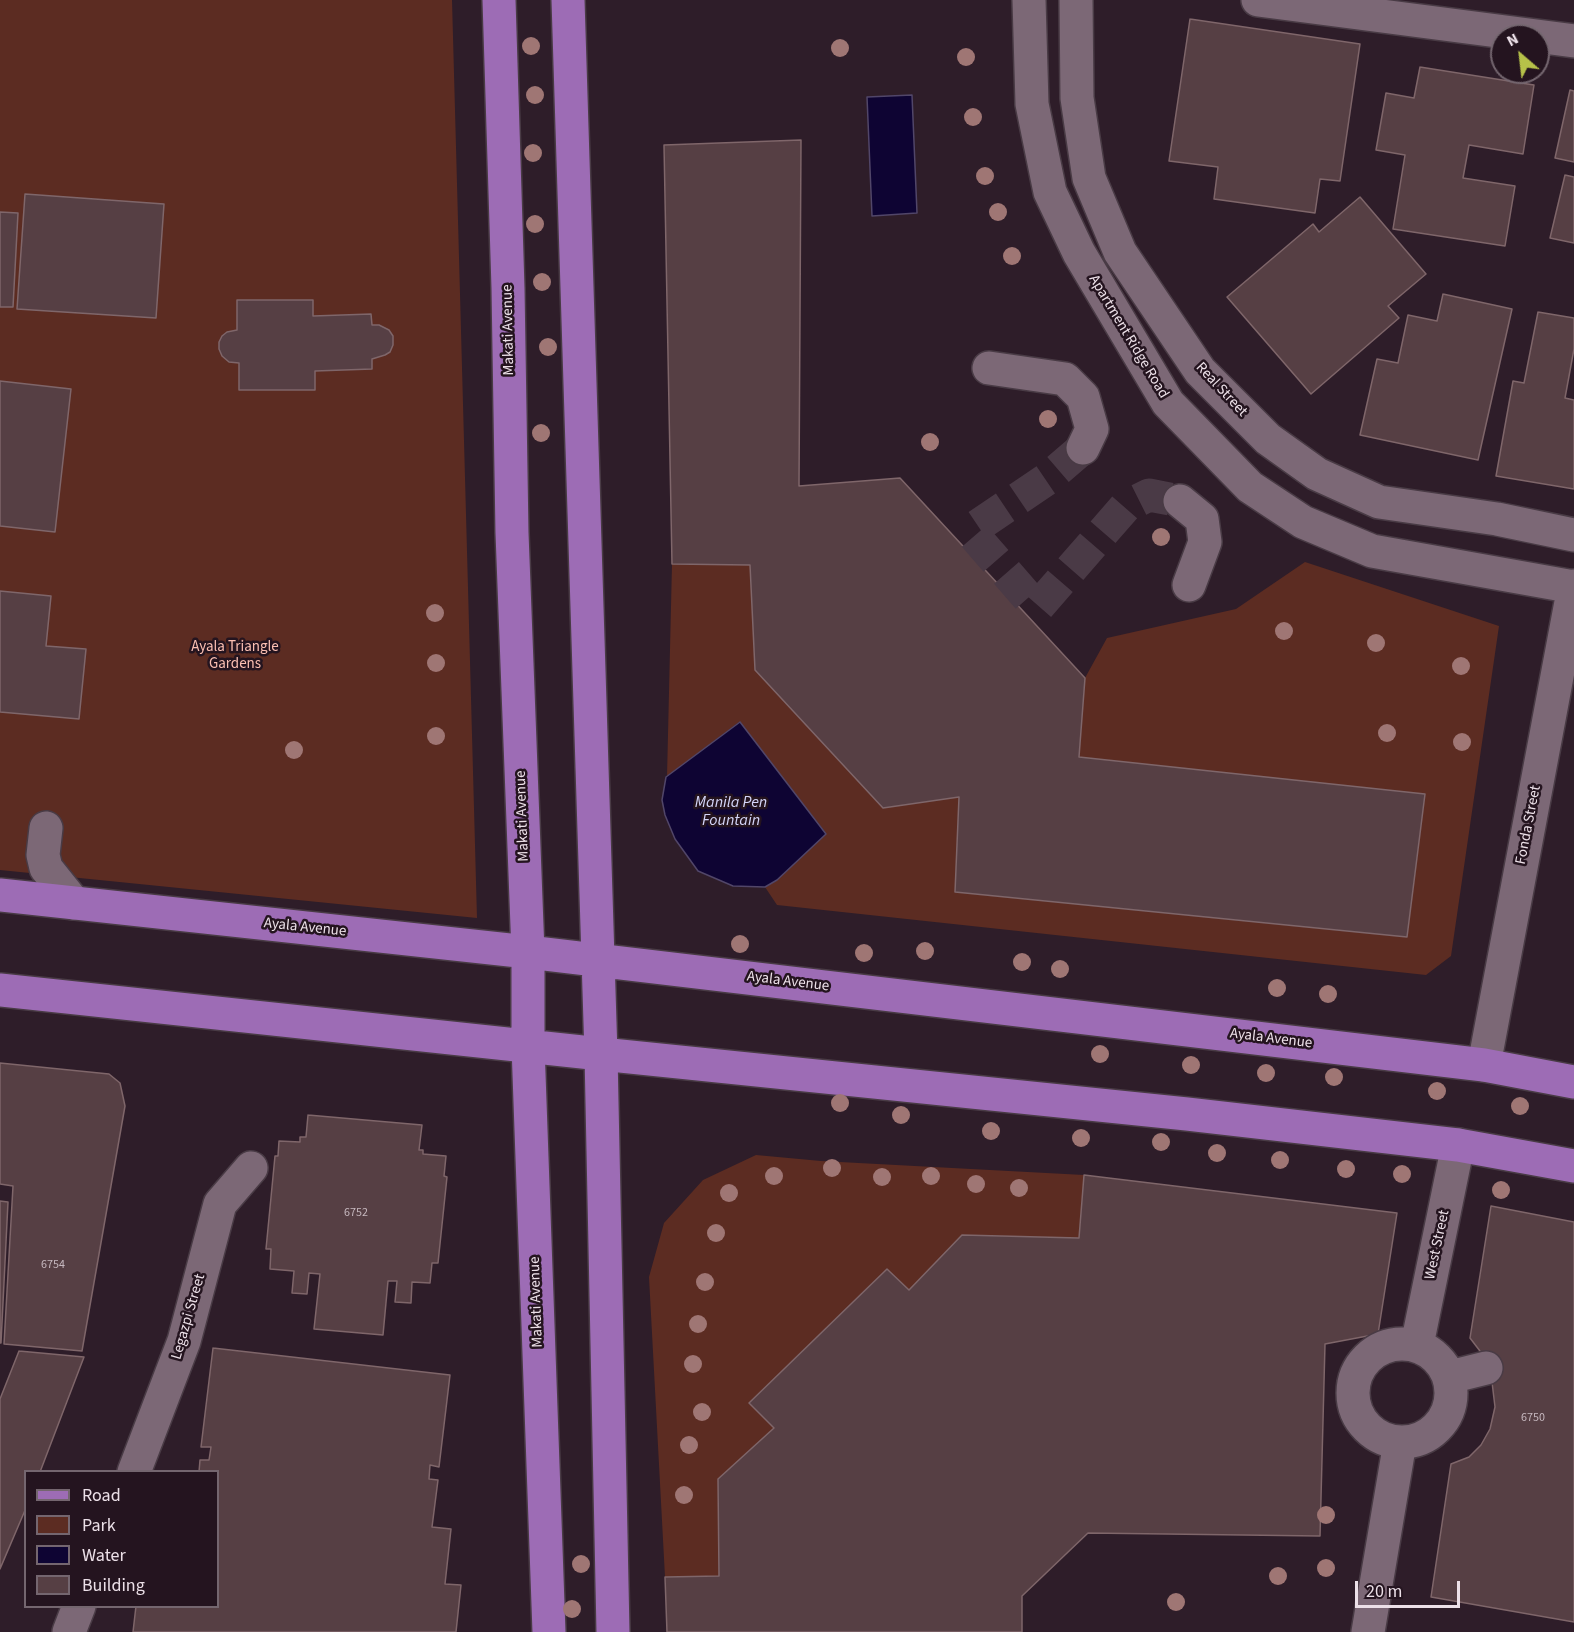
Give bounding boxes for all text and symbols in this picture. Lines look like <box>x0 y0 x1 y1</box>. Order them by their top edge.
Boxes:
north arrow <box>1490 24 1550 84</box>
text: N <box>1503 28 1522 52</box>
street label: Apartment Ridge Road <box>1084 272 1172 402</box>
street label: Makati Avenue <box>499 284 519 376</box>
street label: Real Street <box>1191 359 1251 421</box>
park label: Ayala Triangle Gardens <box>191 639 279 674</box>
street label: Makati Avenue <box>512 770 534 862</box>
street label: Fonda Street <box>1513 784 1545 866</box>
water label: Manila Pen Fountain <box>695 793 767 831</box>
street label: Ayala Avenue <box>263 915 347 941</box>
street label: Ayala Avenue <box>746 968 830 996</box>
street label: Ayala Avenue <box>1229 1025 1313 1053</box>
house number: 6752 <box>344 1206 368 1220</box>
street label: West Street <box>1422 1208 1454 1282</box>
street label: Makati Avenue <box>526 1256 548 1348</box>
house number: 6754 <box>41 1258 65 1272</box>
street label: Legazpi Street <box>168 1272 210 1362</box>
house number: 6750 <box>1521 1411 1545 1425</box>
legend <box>24 1470 219 1608</box>
text: Road <box>82 1483 121 1508</box>
text: Park <box>82 1513 116 1538</box>
text: Water <box>82 1543 126 1568</box>
scale bar <box>1358 1569 1463 1607</box>
text: Building <box>82 1573 145 1598</box>
text: 20 m <box>1366 1579 1402 1604</box>

